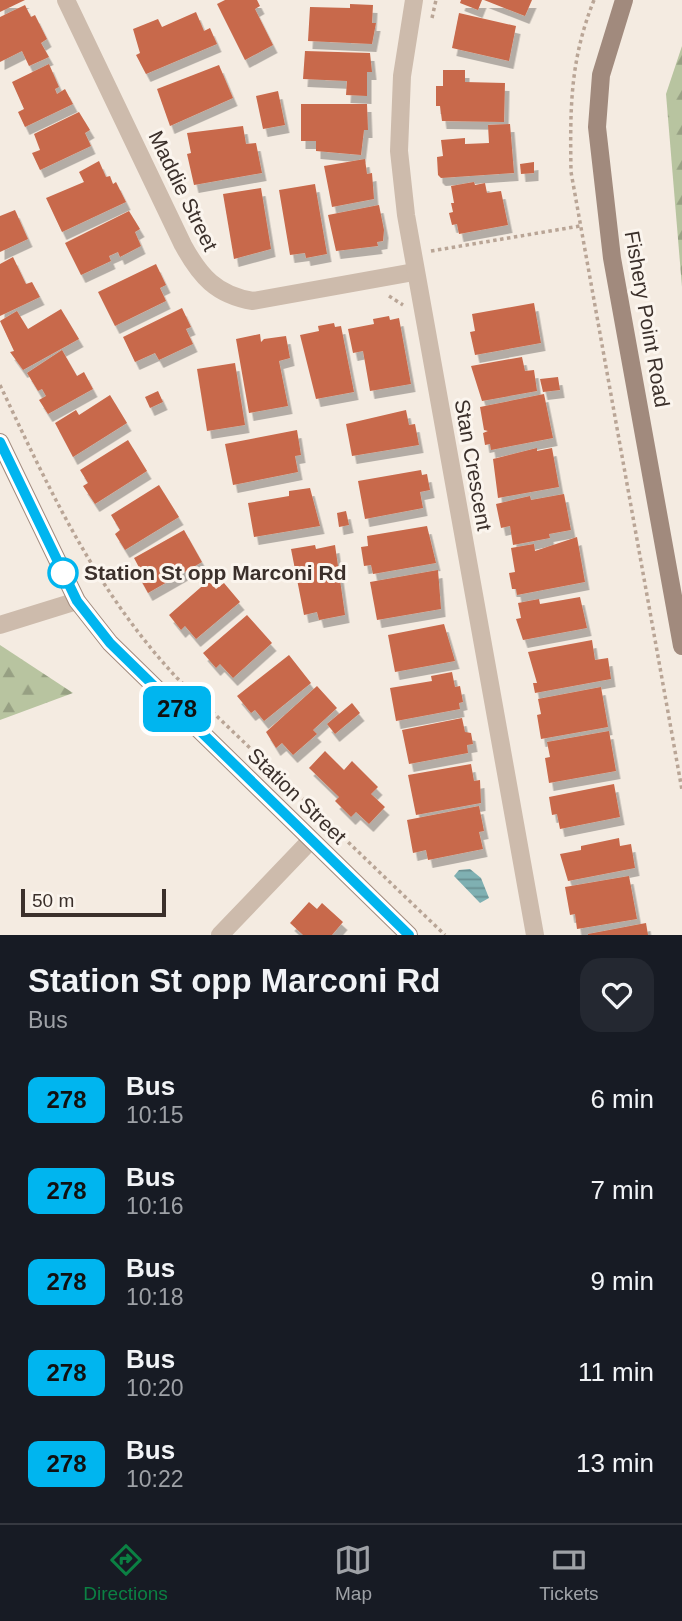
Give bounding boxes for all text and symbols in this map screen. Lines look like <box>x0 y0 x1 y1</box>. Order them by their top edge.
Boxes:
street label: Maddie Street <box>144 127 223 255</box>
street label: Fishery Point Road <box>621 229 674 409</box>
street label: Stan Crescent <box>451 397 496 533</box>
marker: Station St opp Marconi Rd <box>48 558 78 588</box>
place label: Station St opp Marconi Rd <box>84 561 347 584</box>
line badge: 278 <box>137 686 217 732</box>
text: 278 <box>157 695 197 722</box>
street label: Station Street <box>244 743 351 848</box>
scale bar <box>21 886 166 918</box>
text: 50 m <box>32 890 74 911</box>
button: heart <box>580 958 654 1032</box>
text: Station St opp Marconi Rd <box>28 962 440 999</box>
text: Bus <box>28 1007 68 1033</box>
text: Bus <box>126 1071 175 1101</box>
text: 6 min <box>590 1084 654 1114</box>
text: 278 <box>46 1086 87 1113</box>
text: 10:15 <box>126 1102 184 1128</box>
text: Bus <box>126 1162 175 1192</box>
text: 7 min <box>590 1175 654 1205</box>
text: 278 <box>46 1177 87 1204</box>
text: 10:16 <box>126 1193 184 1219</box>
text: Bus <box>126 1253 175 1283</box>
text: 9 min <box>590 1266 654 1296</box>
text: 278 <box>46 1268 87 1295</box>
text: 10:18 <box>126 1284 184 1310</box>
text: Bus <box>126 1344 175 1374</box>
text: 11 min <box>578 1357 654 1387</box>
text: 278 <box>46 1359 87 1386</box>
text: 10:20 <box>126 1375 184 1401</box>
text: Bus <box>126 1435 175 1465</box>
text: 13 min <box>576 1448 654 1478</box>
text: 278 <box>46 1450 87 1477</box>
text: 10:22 <box>126 1466 184 1492</box>
tab: Directions <box>83 1541 168 1605</box>
tab: Map <box>334 1541 372 1605</box>
tab: Tickets <box>539 1541 599 1605</box>

